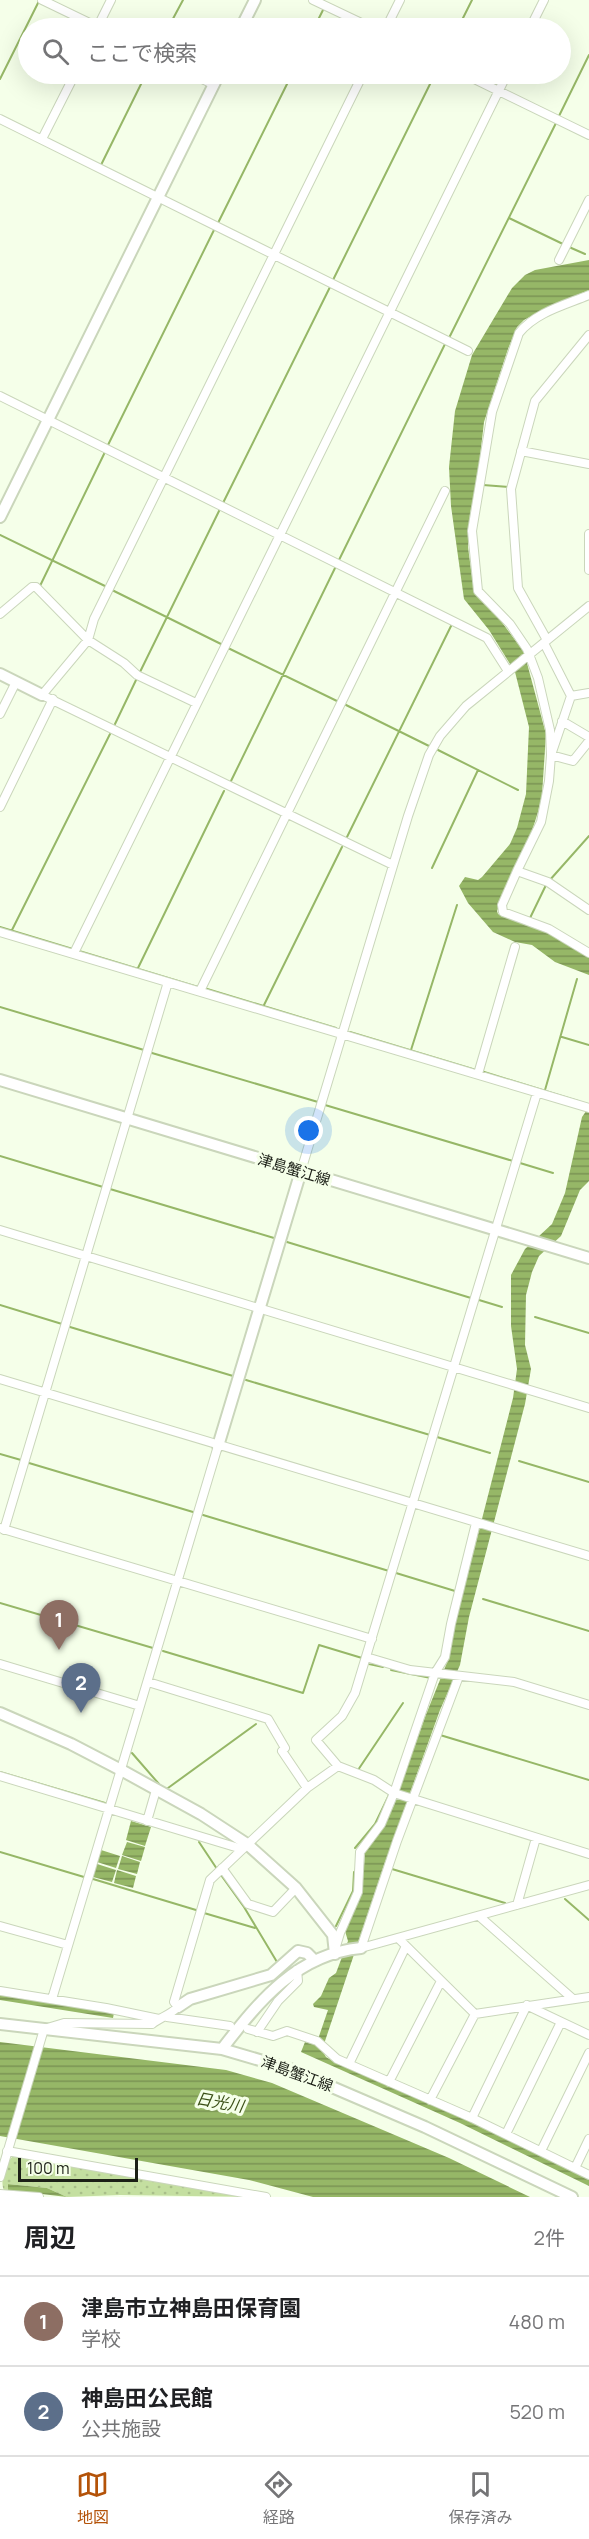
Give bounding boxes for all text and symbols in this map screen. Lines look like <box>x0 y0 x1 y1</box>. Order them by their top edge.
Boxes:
search box <box>18 18 571 84</box>
icon: search <box>39 35 72 68</box>
text: ここで検索 <box>87 38 197 68</box>
your location <box>294 1116 323 1145</box>
street label: 津島蟹江線 <box>255 1149 333 1191</box>
pin: 1 <box>40 1600 78 1650</box>
pin: 2 <box>62 1664 100 1713</box>
street label: 津島蟹江線 <box>258 2051 336 2096</box>
water label: 日光川 <box>194 2087 248 2117</box>
scale bar <box>18 2155 138 2182</box>
text: 100 m <box>27 2157 70 2179</box>
text: 周辺 <box>24 2219 76 2255</box>
text: 2件 <box>534 2224 565 2251</box>
text: 津島市立神島田保育園 <box>81 2293 301 2323</box>
text: 1 <box>39 2308 48 2335</box>
text: 480 m <box>508 2308 565 2335</box>
text: 学校 <box>81 2325 121 2352</box>
text: 神島田公民館 <box>81 2383 213 2413</box>
text: 2 <box>38 2398 49 2425</box>
text: 520 m <box>509 2398 565 2425</box>
text: 公共施設 <box>81 2415 161 2442</box>
tab: 地図 <box>76 2468 109 2528</box>
tab: 経路 <box>262 2468 295 2528</box>
tab: 保存済み <box>448 2468 512 2528</box>

